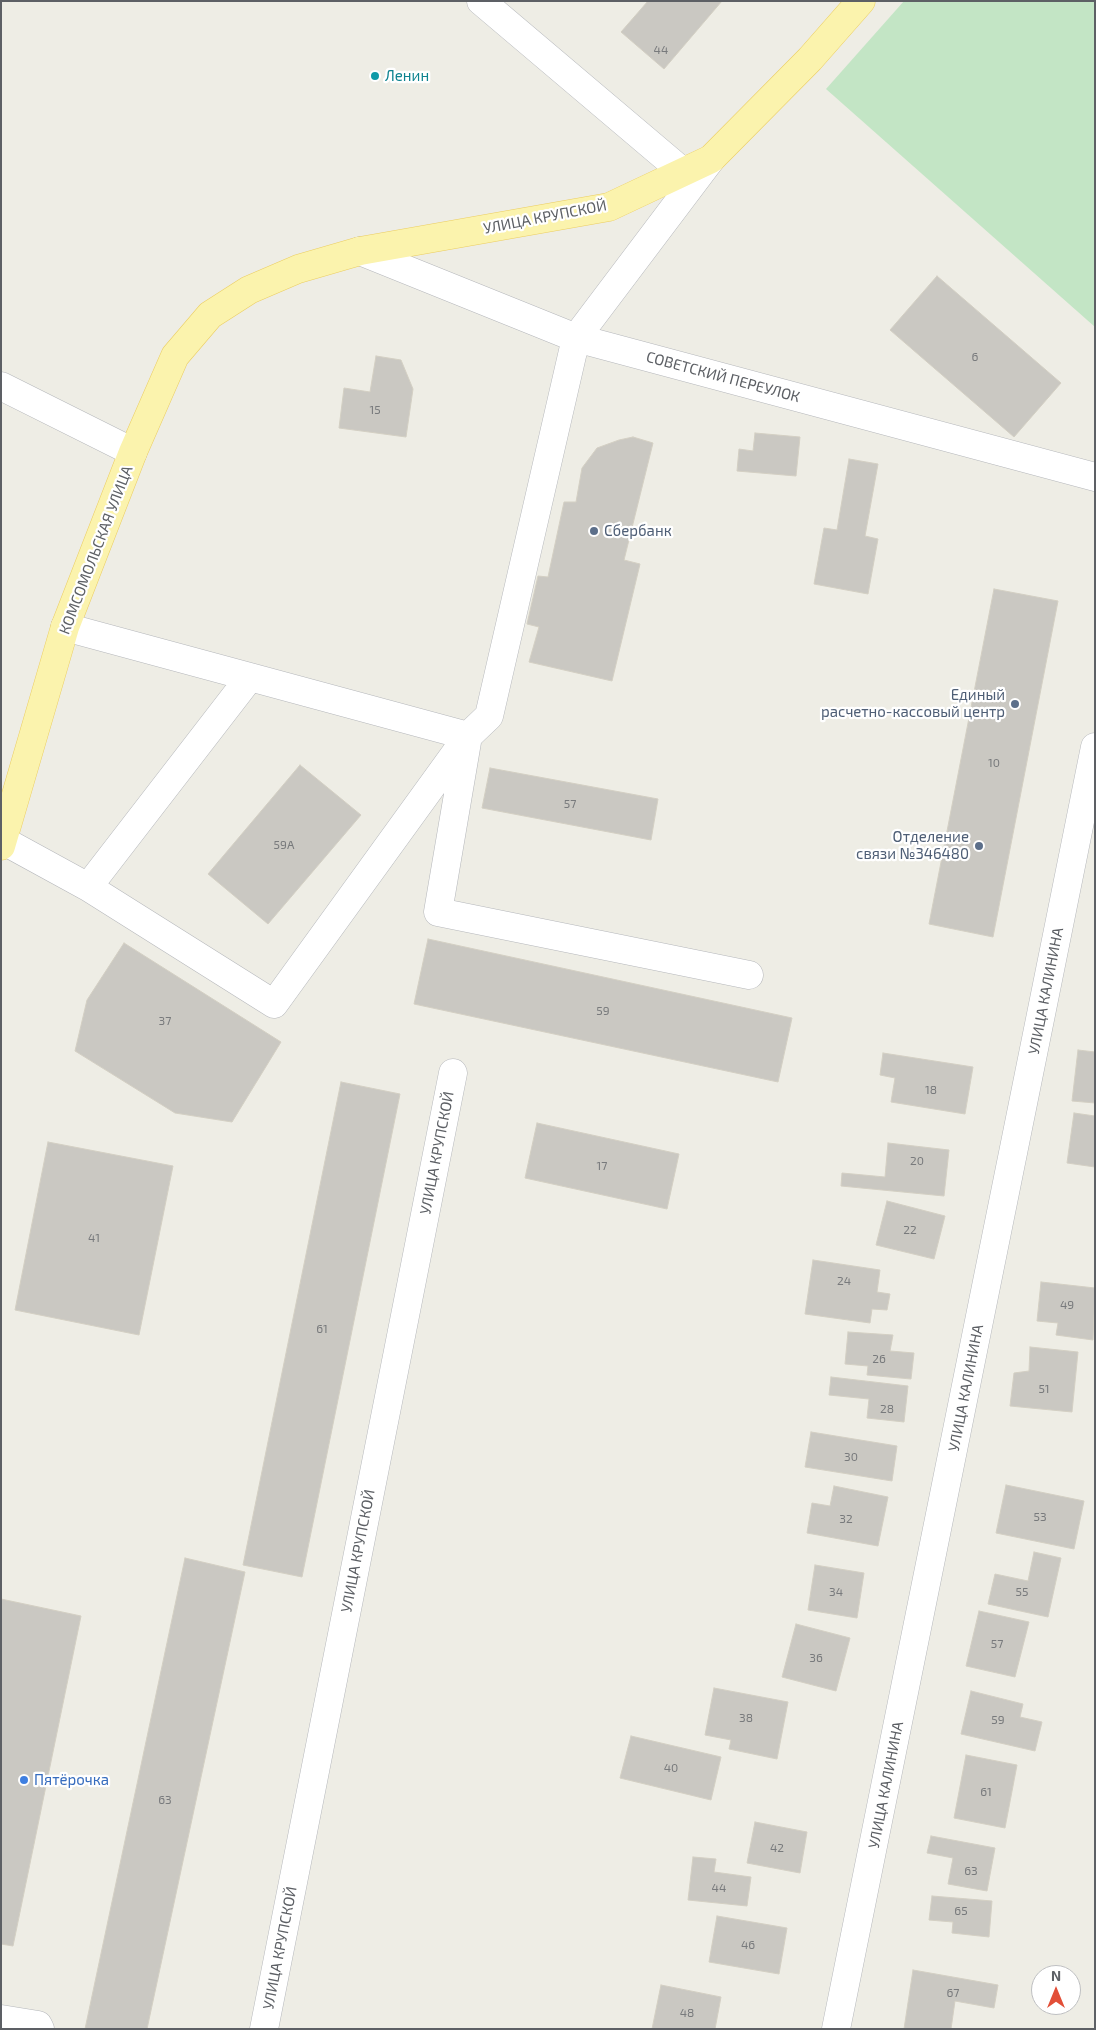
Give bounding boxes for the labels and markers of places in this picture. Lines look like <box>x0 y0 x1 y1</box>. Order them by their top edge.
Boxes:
place label: Ленин <box>385 67 429 85</box>
marker: Ленин <box>369 70 381 82</box>
place label: Сбербанк <box>604 522 672 540</box>
marker: Сбербанк <box>588 525 600 537</box>
place label: Единый расчетно-кассовый центр <box>821 686 1005 721</box>
marker: Единый расчетно-кассовый центр <box>1009 698 1021 710</box>
place label: Отделение связи №346480 <box>856 828 969 863</box>
marker: Отделение связи №346480 <box>973 840 985 852</box>
place label: Пятёрочка <box>34 1771 109 1789</box>
marker: Пятёрочка <box>18 1774 30 1786</box>

